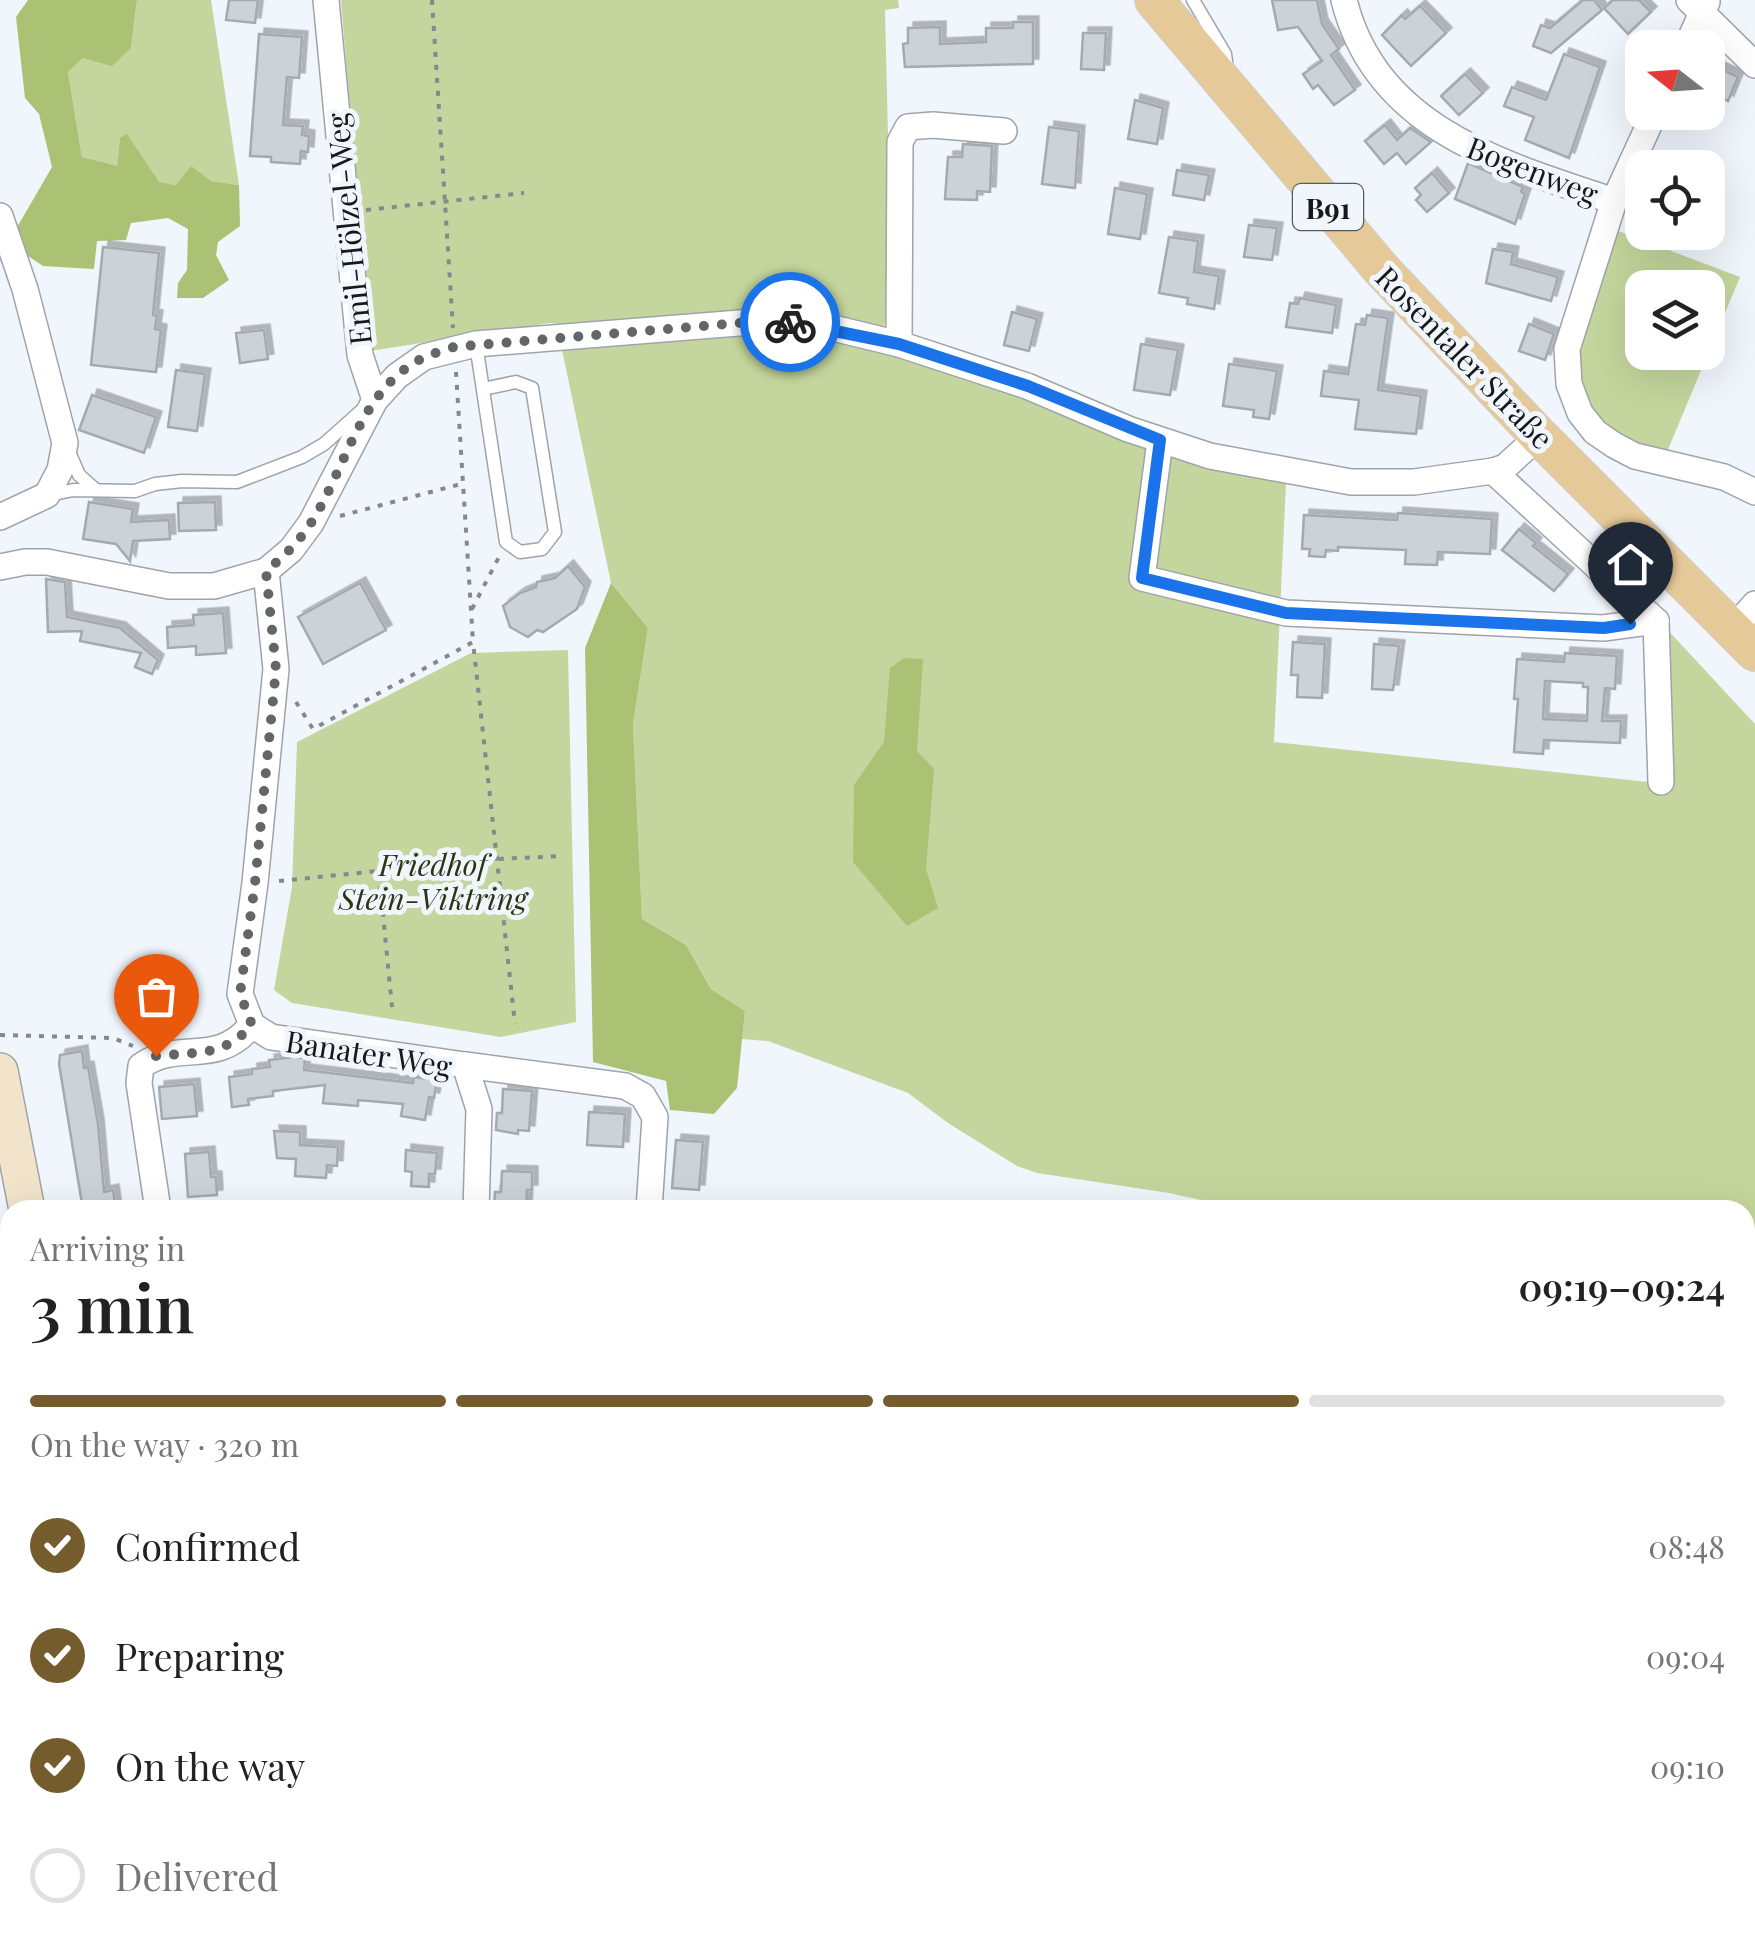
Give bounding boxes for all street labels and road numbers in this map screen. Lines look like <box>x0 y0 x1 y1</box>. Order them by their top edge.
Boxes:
street label: Emil-Hölzel-Weg <box>316 111 380 347</box>
street label: Bogenweg <box>1462 127 1604 213</box>
road number: B91 <box>1293 184 1363 230</box>
street label: Rosentaler Straße <box>1367 257 1563 457</box>
street label: Banater Weg <box>283 1020 455 1086</box>

